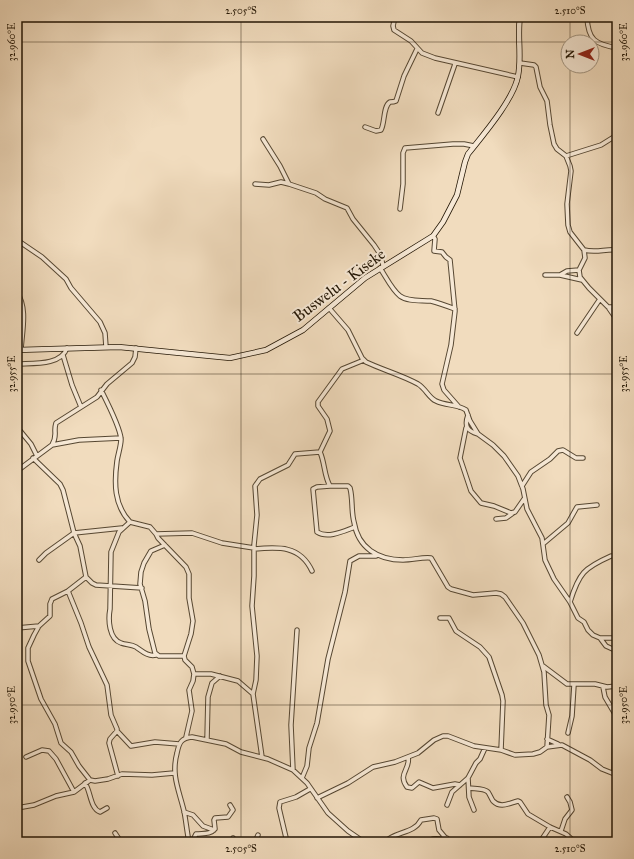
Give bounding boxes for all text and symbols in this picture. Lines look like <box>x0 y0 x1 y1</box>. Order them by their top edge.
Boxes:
text: 2.505°S <box>225 5 257 17</box>
text: 2.510°S <box>555 5 586 17</box>
text: 32.960°E <box>6 23 18 61</box>
text: 32.960°E <box>618 23 630 61</box>
north arrow <box>560 34 600 74</box>
text: N <box>564 49 577 59</box>
street label: Buswelu - Kiseke <box>289 244 389 326</box>
text: 32.955°E <box>6 356 18 392</box>
text: 32.955°E <box>618 356 630 392</box>
text: 32.950°E <box>6 686 18 724</box>
text: 32.950°E <box>618 686 630 724</box>
text: 2.505°S <box>225 843 257 855</box>
text: 2.510°S <box>555 843 586 855</box>

